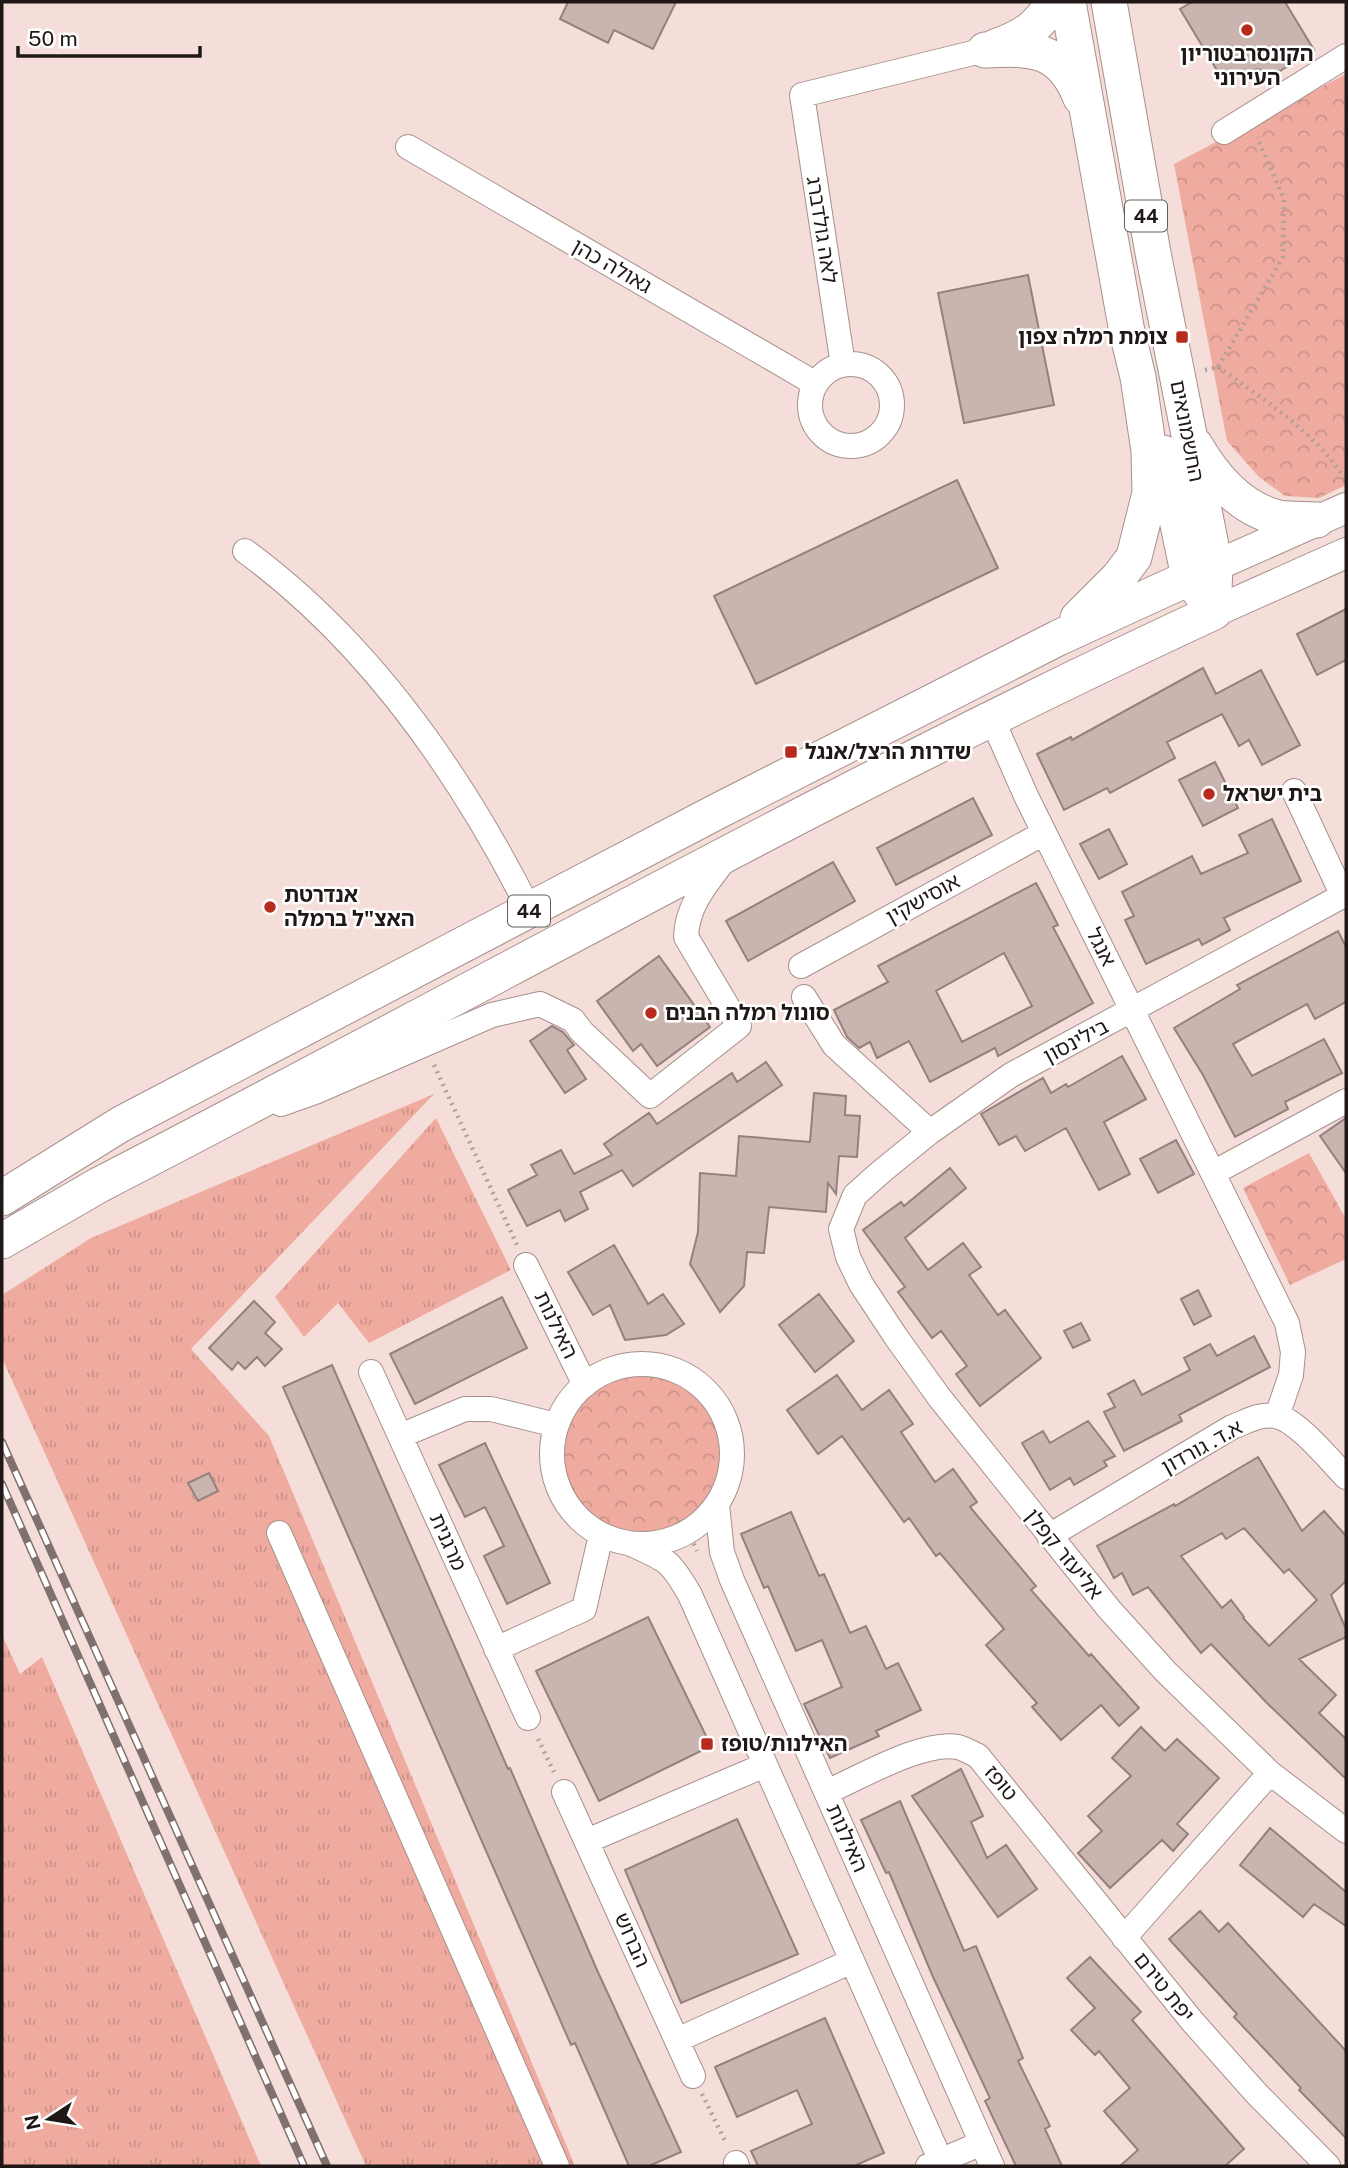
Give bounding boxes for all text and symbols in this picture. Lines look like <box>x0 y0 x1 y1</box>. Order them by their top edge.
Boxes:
scale bar <box>18 14 200 58</box>
marker: הקונסרבטוריון העירוני <box>1239 22 1255 38</box>
text: 50 m <box>28 26 78 51</box>
place label: הקונסרבטוריון העירוני <box>1180 41 1314 90</box>
street label: לאה גולדברג <box>802 174 843 285</box>
road number: 44 <box>1125 200 1167 232</box>
street label: גאולה כהן <box>568 233 657 298</box>
place label: צומת רמלה צפון <box>1018 324 1168 349</box>
marker: צומת רמלה צפון <box>1174 329 1190 345</box>
street label: החשמונאים <box>1165 378 1210 484</box>
place label: שדרות הרצל/אנגל <box>805 739 971 764</box>
marker: שדרות הרצל/אנגל <box>783 744 799 760</box>
place label: בית ישראל <box>1223 781 1322 806</box>
marker: בית ישראל <box>1201 786 1217 802</box>
street label: אוסישקין <box>881 868 964 929</box>
place label: אנדרטת האצ"ל ברמלה <box>284 882 415 931</box>
road number: 44 <box>508 896 550 926</box>
marker: אנדרטת האצ"ל ברמלה <box>262 899 278 915</box>
street label: אנגל <box>1081 923 1122 970</box>
place label: סונול רמלה הבנים <box>665 1000 830 1025</box>
marker: סונול רמלה הבנים <box>643 1005 659 1021</box>
street label: בילינסון <box>1039 1013 1113 1068</box>
street label: האילנות <box>529 1287 583 1363</box>
street label: א.ד. גורדון <box>1157 1414 1247 1479</box>
street label: אליעזר קפלן <box>1020 1503 1108 1604</box>
street label: מרגנית <box>425 1509 472 1575</box>
place label: האילנות/טופז <box>721 1731 848 1756</box>
marker: האילנות/טופז <box>699 1736 715 1752</box>
street label: טופז <box>979 1760 1023 1806</box>
street label: האילנות <box>821 1800 873 1876</box>
street label: הברוש <box>609 1909 656 1971</box>
street label: יפת טירם <box>1129 1947 1200 2027</box>
north arrow <box>14 2084 84 2154</box>
text: N <box>20 2113 45 2132</box>

